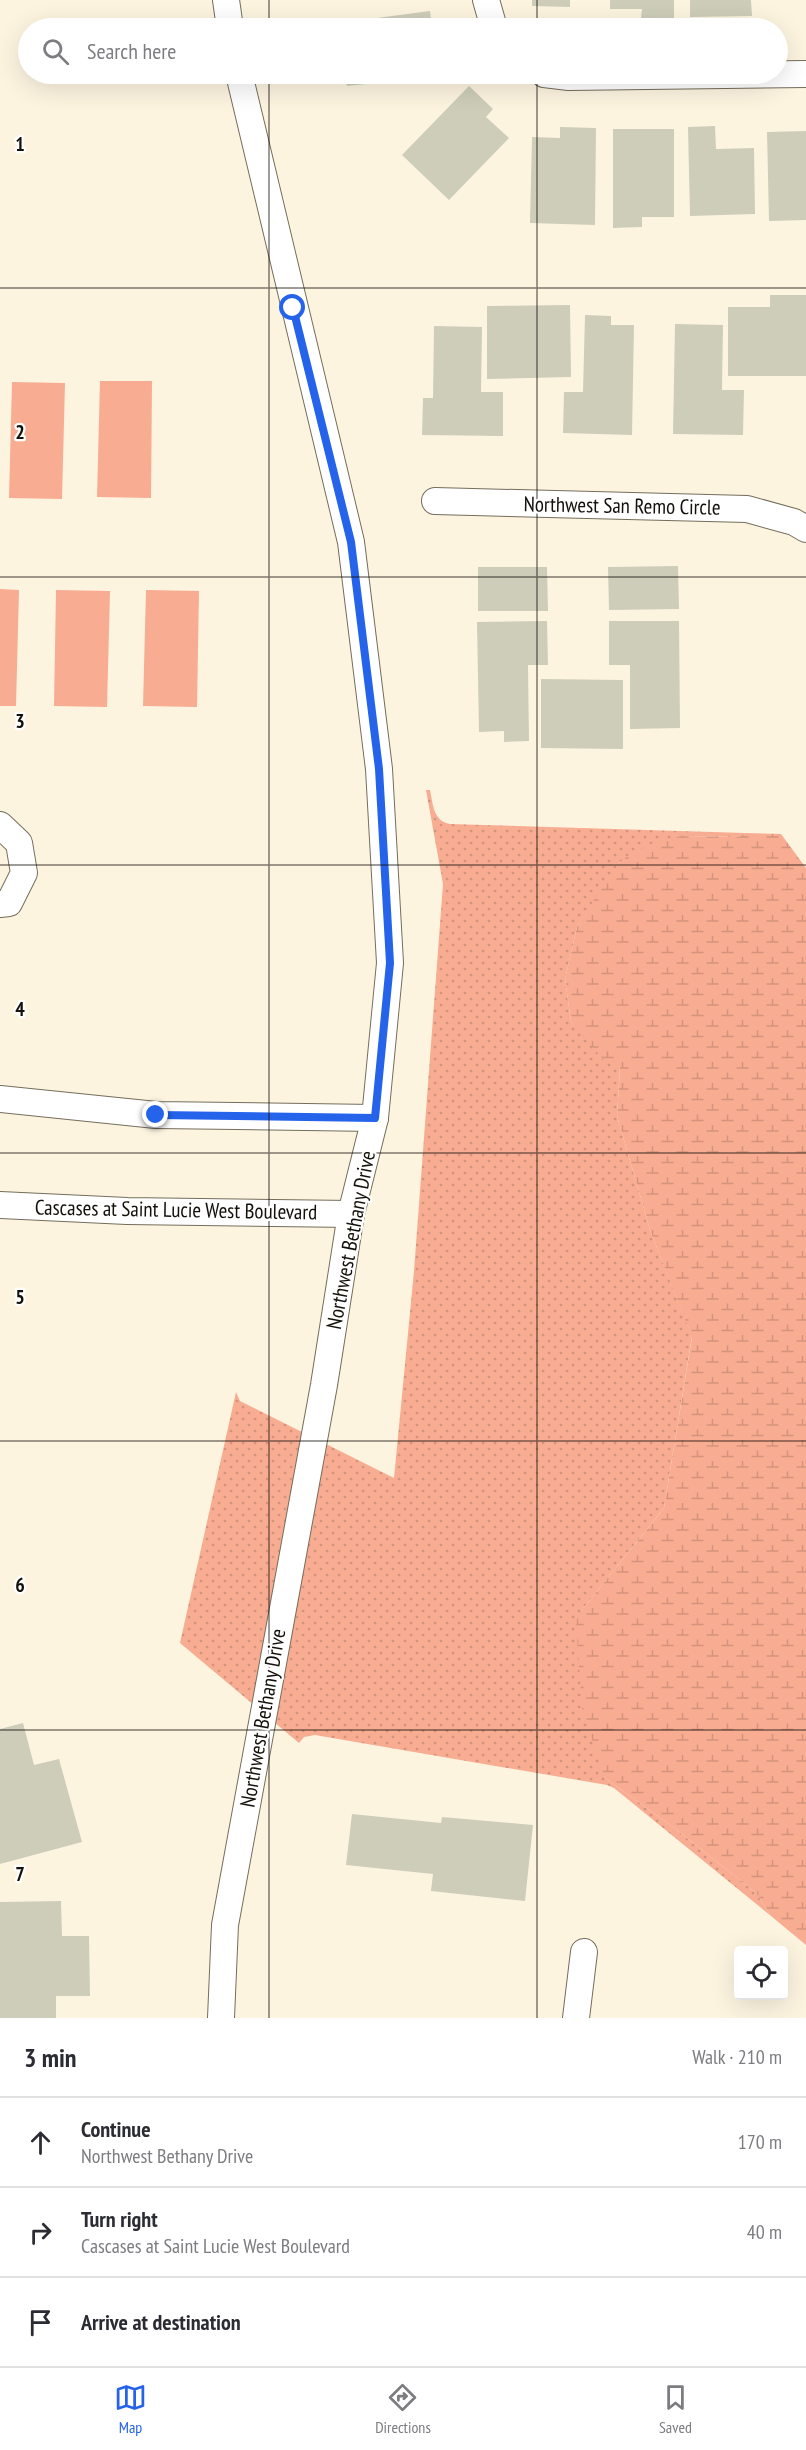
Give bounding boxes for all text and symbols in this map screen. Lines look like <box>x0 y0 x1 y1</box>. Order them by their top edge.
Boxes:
search box <box>18 18 788 84</box>
icon: search <box>39 35 72 68</box>
text: Search here <box>87 37 176 65</box>
text: 1 <box>15 131 25 157</box>
route start <box>279 294 305 320</box>
text: 2 <box>15 419 25 445</box>
street label: Northwest San Remo Circle <box>523 490 721 521</box>
text: 3 <box>15 708 25 734</box>
text: 4 <box>15 996 25 1022</box>
route end <box>142 1101 168 1127</box>
street label: Northwest Bethany Drive <box>320 1149 381 1331</box>
street label: Cascases at Saint Lucie West Boulevard <box>35 1194 317 1225</box>
text: 5 <box>15 1284 25 1310</box>
text: 6 <box>15 1572 25 1598</box>
street label: Northwest Bethany Drive <box>234 1626 292 1809</box>
text: 7 <box>15 1861 25 1887</box>
map controls <box>734 1946 788 2000</box>
button: locate <box>734 1946 788 2000</box>
text: 3 min <box>24 2041 77 2074</box>
text: Walk · 210 m <box>692 2044 782 2070</box>
text: Continue <box>81 2115 151 2143</box>
icon: ahead <box>24 2126 57 2159</box>
text: 170 m <box>738 2129 782 2155</box>
text: Northwest Bethany Drive <box>81 2143 253 2169</box>
text: Turn right <box>81 2205 158 2233</box>
icon: right <box>24 2216 57 2249</box>
text: 40 m <box>747 2219 782 2245</box>
text: Cascases at Saint Lucie West Boulevard <box>81 2233 350 2259</box>
icon: arrive <box>24 2306 57 2339</box>
text: Arrive at destination <box>81 2308 241 2336</box>
tab: Map <box>114 2381 147 2437</box>
tab: Directions <box>375 2381 431 2437</box>
tab: Saved <box>659 2381 692 2437</box>

